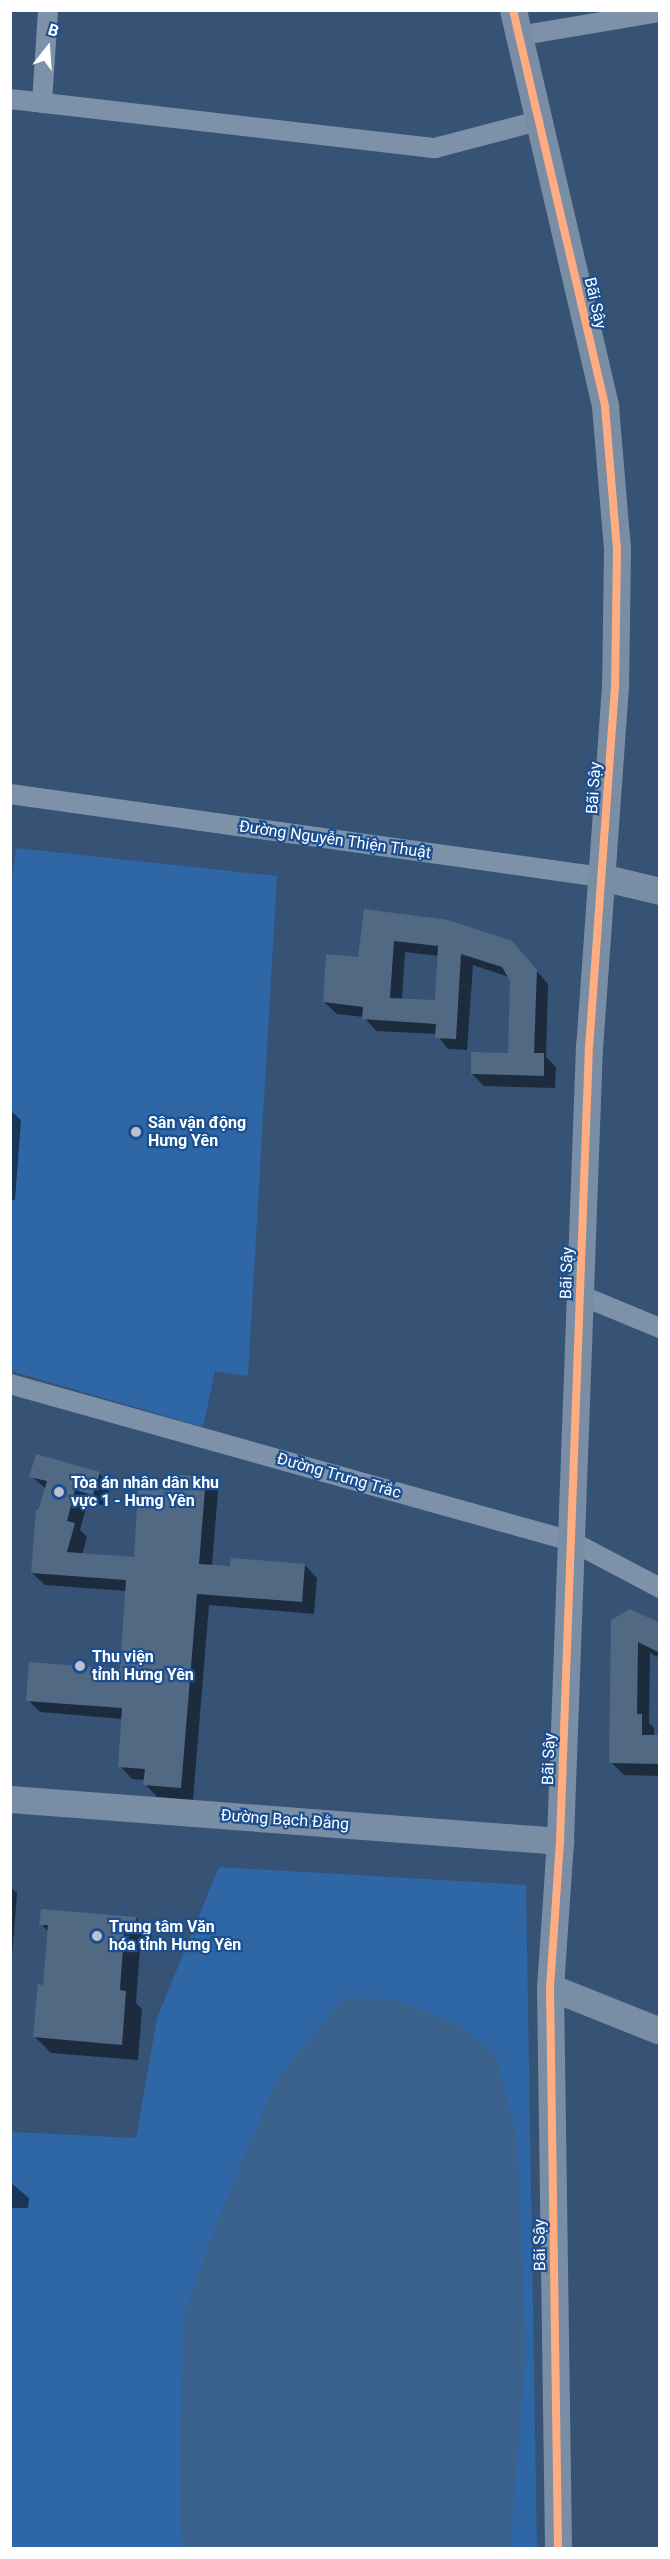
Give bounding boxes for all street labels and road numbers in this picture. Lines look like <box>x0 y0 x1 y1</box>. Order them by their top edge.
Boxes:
street label: Bãi Sậy <box>580 275 610 331</box>
street label: Bãi Sậy <box>583 761 605 815</box>
street label: Đường Nguyễn Thiện Thuật <box>238 817 432 863</box>
street label: Bãi Sậy <box>556 1247 578 1299</box>
street label: Đường Trưng Trắc <box>274 1449 404 1503</box>
street label: Bãi Sậy <box>538 1733 560 1785</box>
street label: Đường Bạch Đằng <box>220 1806 350 1834</box>
street label: Bãi Sậy <box>530 2219 550 2271</box>

